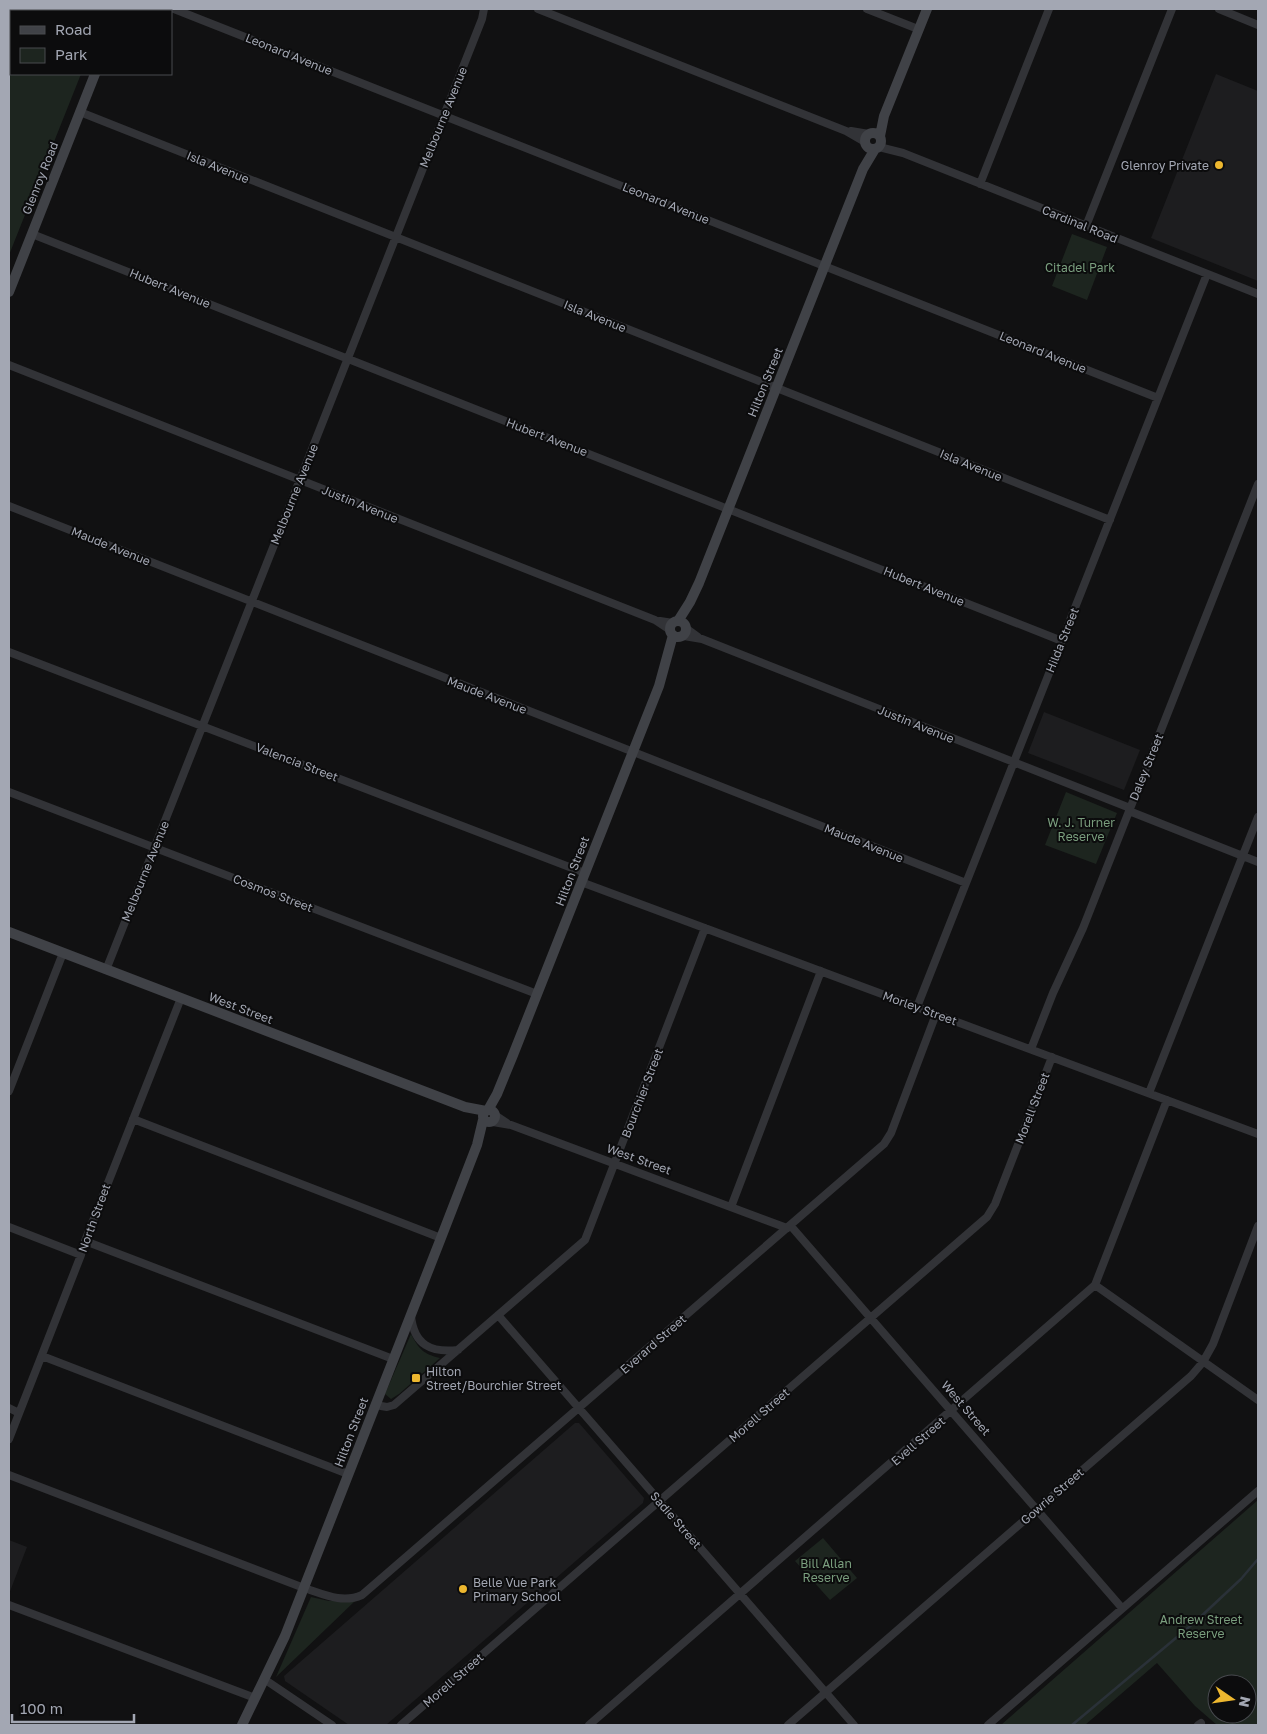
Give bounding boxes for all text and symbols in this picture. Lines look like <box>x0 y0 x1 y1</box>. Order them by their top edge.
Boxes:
legend <box>10 10 172 75</box>
text: Road <box>55 20 92 38</box>
street label: Leonard Avenue <box>243 30 335 78</box>
text: Park <box>55 45 88 63</box>
street label: Melbourne Avenue <box>416 64 470 170</box>
street label: Glenroy Road <box>19 139 61 217</box>
street label: Isla Avenue <box>185 148 251 186</box>
place label: Glenroy Private <box>1121 158 1209 173</box>
marker: Glenroy Private <box>1213 159 1225 171</box>
street label: Leonard Avenue <box>620 179 712 227</box>
street label: Cardinal Road <box>1040 202 1120 246</box>
park label: Citadel Park <box>1045 260 1115 275</box>
street label: Hubert Avenue <box>127 265 213 311</box>
street label: Isla Avenue <box>562 297 628 335</box>
street label: Leonard Avenue <box>997 328 1089 376</box>
street label: Hilton Street <box>744 345 786 419</box>
street label: Hubert Avenue <box>504 415 590 459</box>
street label: Melbourne Avenue <box>267 441 321 547</box>
street label: Isla Avenue <box>938 446 1004 484</box>
street label: Justin Avenue <box>320 482 400 526</box>
street label: Maude Avenue <box>69 523 153 569</box>
street label: Hubert Avenue <box>881 563 967 609</box>
street label: Hilda Street <box>1042 605 1082 675</box>
street label: Maude Avenue <box>445 673 529 717</box>
street label: Justin Avenue <box>876 702 956 746</box>
street label: Daley Street <box>1126 731 1166 803</box>
street label: Valencia Street <box>254 739 341 785</box>
park label: W. J. Turner Reserve <box>1047 815 1115 844</box>
street label: Melbourne Avenue <box>118 818 172 924</box>
street label: Maude Avenue <box>822 820 906 866</box>
street label: Hilton Street <box>552 834 592 908</box>
street label: Cosmos Street <box>231 871 315 915</box>
street label: Morley Street <box>881 988 959 1028</box>
street label: West Street <box>207 989 275 1027</box>
street label: Bourchier Street <box>618 1046 666 1140</box>
street label: Morell Street <box>1012 1070 1053 1146</box>
street label: West Street <box>605 1140 674 1178</box>
street label: North Street <box>75 1181 113 1254</box>
street label: Everard Street <box>617 1311 689 1377</box>
place label: Hilton Street/Bourchier Street <box>426 1364 562 1393</box>
marker: Hilton Street/Bourchier Street <box>410 1372 422 1384</box>
street label: West Street <box>938 1378 994 1439</box>
street label: Morell Street <box>726 1385 792 1445</box>
street label: Hilton Street <box>331 1395 371 1469</box>
street label: Evell Street <box>888 1413 948 1469</box>
street label: Gowrie Street <box>1017 1464 1087 1527</box>
street label: Sadie Street <box>647 1488 705 1552</box>
park label: Bill Allan Reserve <box>800 1556 852 1585</box>
place label: Belle Vue Park Primary School <box>473 1575 561 1604</box>
marker: Belle Vue Park Primary School <box>457 1583 469 1595</box>
park label: Andrew Street Reserve <box>1160 1612 1242 1641</box>
street label: Morell Street <box>420 1650 486 1710</box>
north arrow <box>1207 1674 1257 1724</box>
scale bar <box>12 1692 135 1724</box>
text: N <box>1236 1695 1255 1709</box>
text: 100 m <box>20 1699 63 1717</box>

